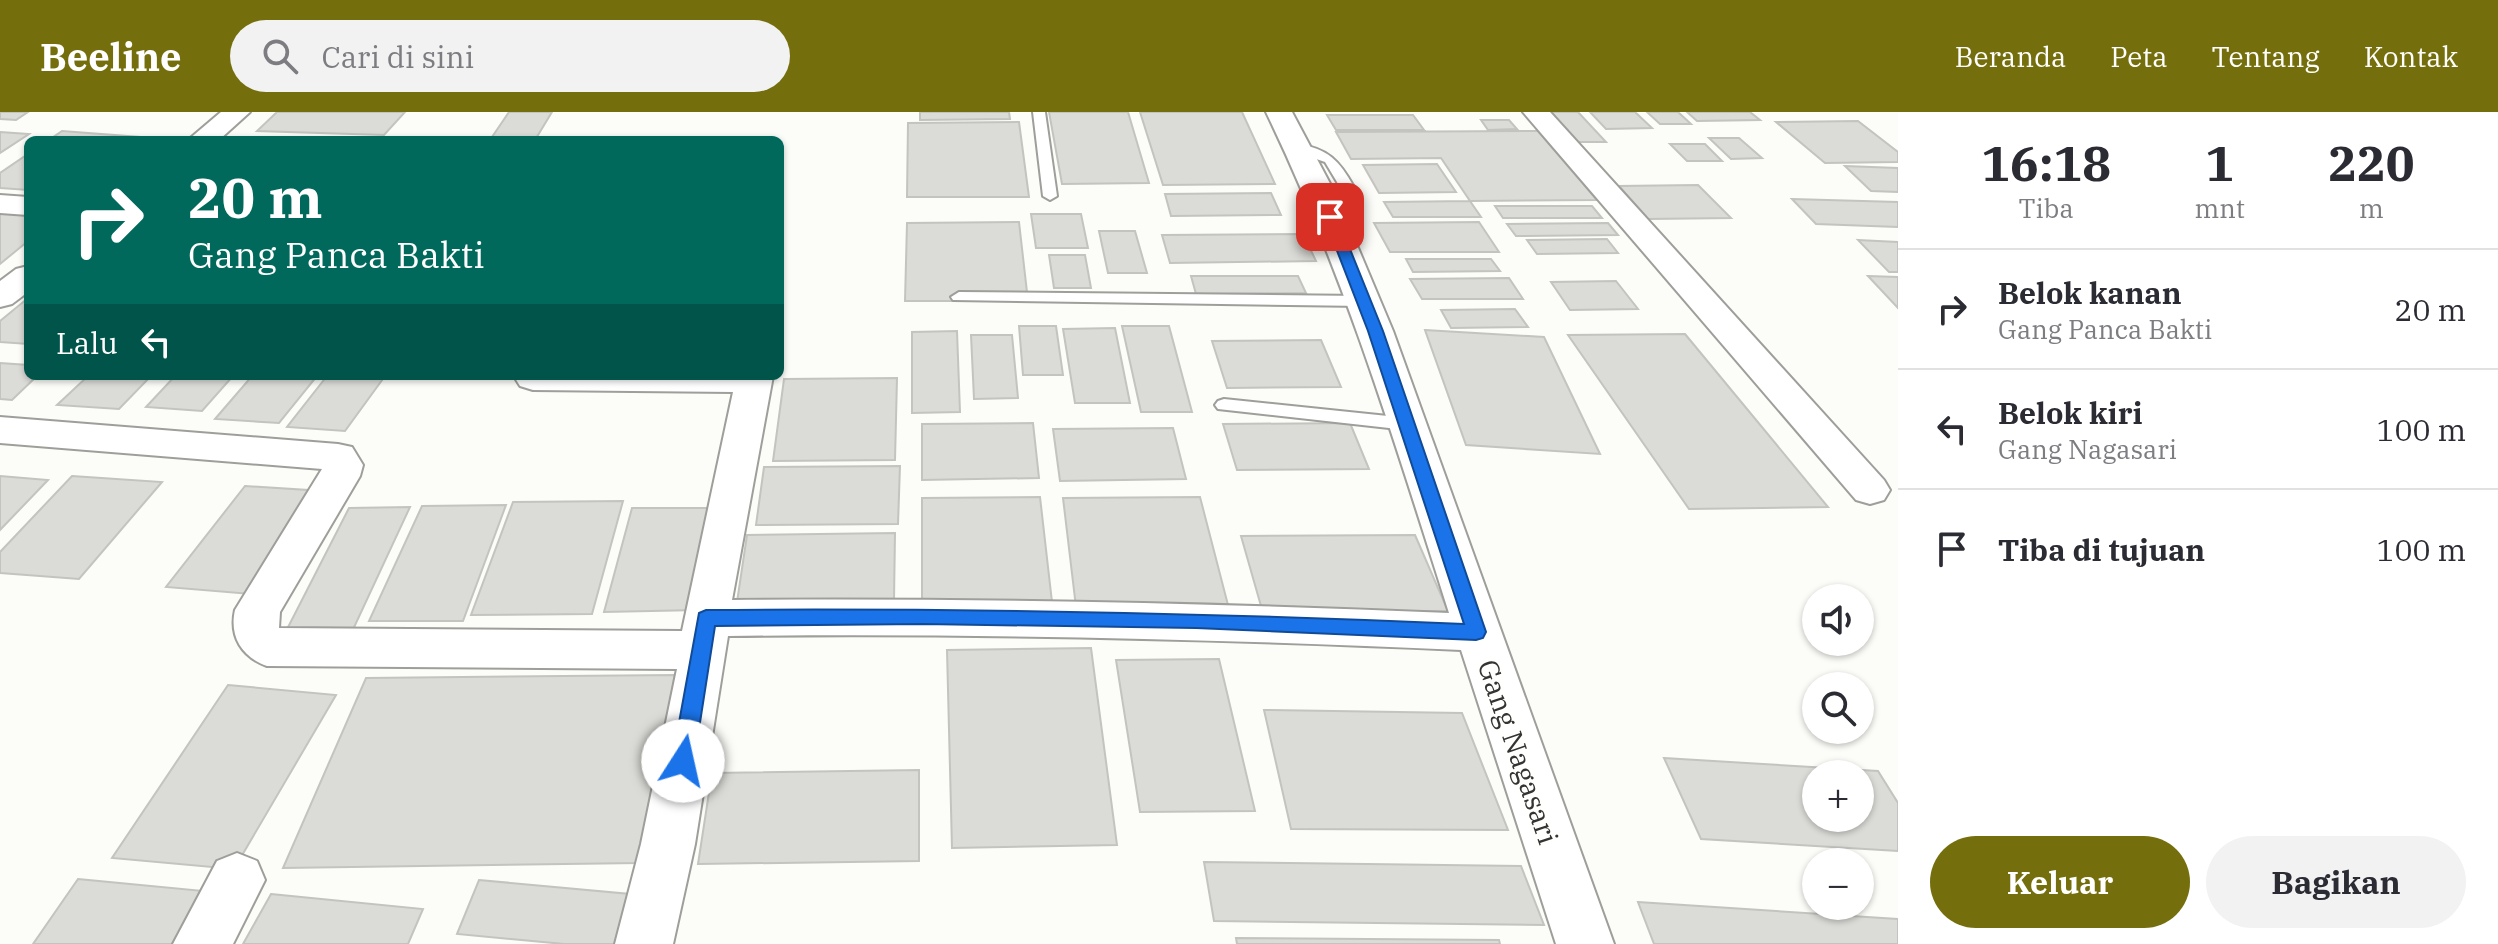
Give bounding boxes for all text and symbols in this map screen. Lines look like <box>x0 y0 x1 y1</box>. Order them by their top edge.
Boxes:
search box <box>230 20 790 92</box>
text: Beeline <box>40 32 182 81</box>
icon: search <box>258 34 302 78</box>
text: Cari di sini <box>322 37 474 76</box>
text: Beranda <box>1955 38 2066 75</box>
text: Peta <box>2110 38 2167 75</box>
text: Tentang <box>2211 38 2320 75</box>
text: Kontak <box>2364 38 2458 75</box>
text: 16:18 <box>1981 132 2111 194</box>
text: 1 <box>2205 132 2234 194</box>
text: 220 <box>2328 132 2415 194</box>
text: 20 m <box>188 161 323 233</box>
icon: right <box>56 168 160 272</box>
pin <box>1296 183 1364 251</box>
text: Tiba <box>2019 191 2074 225</box>
text: mnt <box>2194 191 2245 225</box>
text: m <box>2359 191 2384 225</box>
icon: arrive <box>1308 195 1352 239</box>
text: Gang Panca Bakti <box>188 231 485 278</box>
text: Belok kanan <box>1998 273 2182 312</box>
icon: right <box>1930 287 1974 331</box>
text: 20 m <box>2394 290 2466 329</box>
text: Gang Panca Bakti <box>1998 312 2212 346</box>
icon: left <box>134 320 178 364</box>
text: Lalu <box>56 323 118 362</box>
text: Belok kiri <box>1998 393 2143 432</box>
icon: left <box>1930 407 1974 451</box>
text: 100 m <box>2376 410 2466 449</box>
text: Gang Nagasari <box>1998 432 2177 466</box>
icon: arrive <box>1930 527 1974 571</box>
text: Tiba di tujuan <box>1998 530 2205 569</box>
text: 100 m <box>2376 530 2466 569</box>
map controls <box>1802 584 1874 920</box>
button: sound <box>1802 584 1874 656</box>
street label: Gang Nagasari <box>1470 655 1567 849</box>
button: search <box>1802 672 1874 744</box>
position arrow <box>641 719 725 803</box>
button: + <box>1802 760 1874 832</box>
button: Keluar <box>1930 836 2190 928</box>
button: Bagikan <box>2206 836 2466 928</box>
button: − <box>1802 848 1874 920</box>

